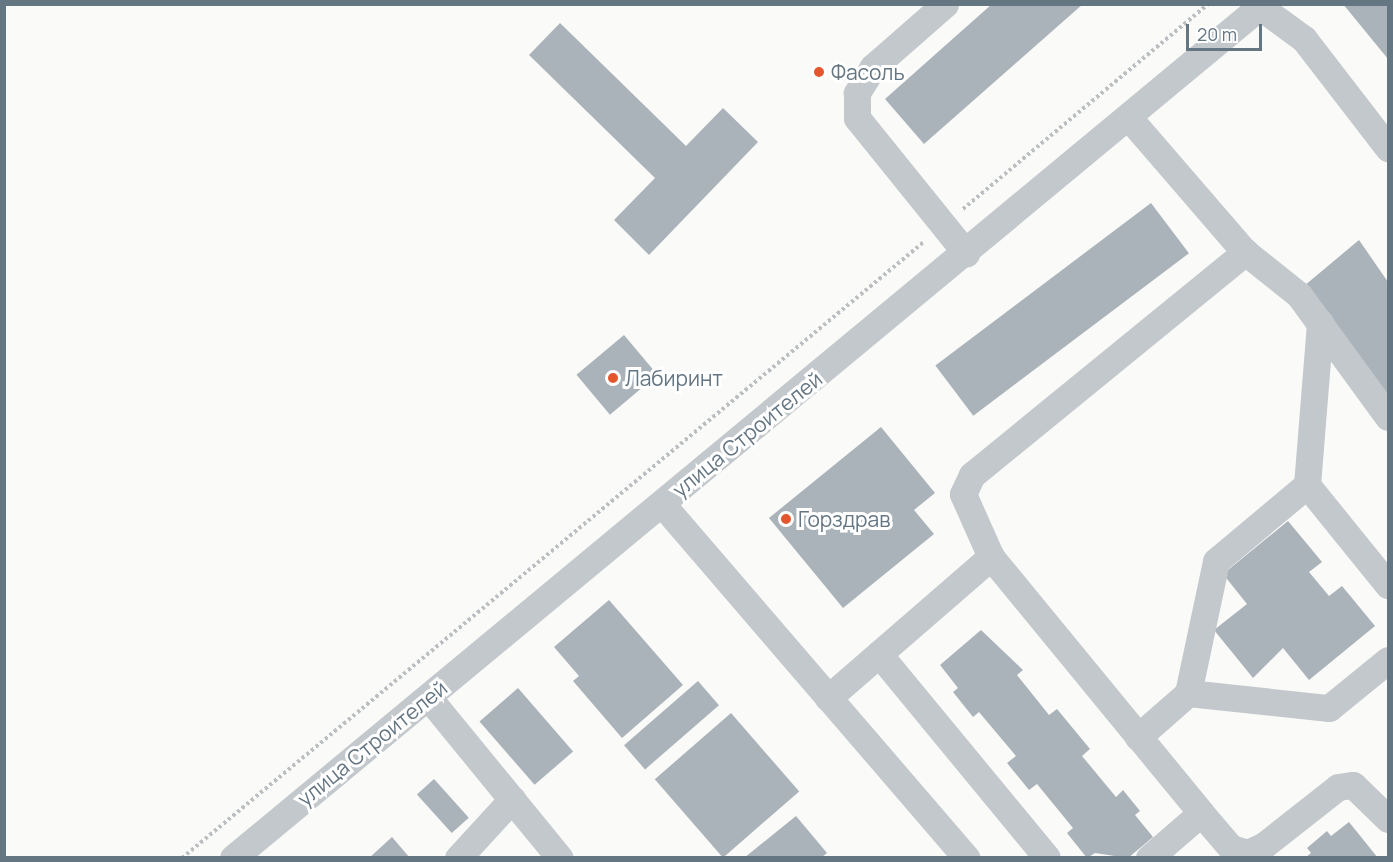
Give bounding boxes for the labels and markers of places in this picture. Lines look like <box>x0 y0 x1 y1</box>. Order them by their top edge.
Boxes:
place label: Фасоль <box>831 59 905 85</box>
marker: Фасоль <box>812 65 826 79</box>
place label: Лабиринт <box>625 365 723 391</box>
marker: Лабиринт <box>606 371 620 385</box>
place label: Горздрав <box>798 506 890 532</box>
marker: Горздрав <box>779 512 793 526</box>

